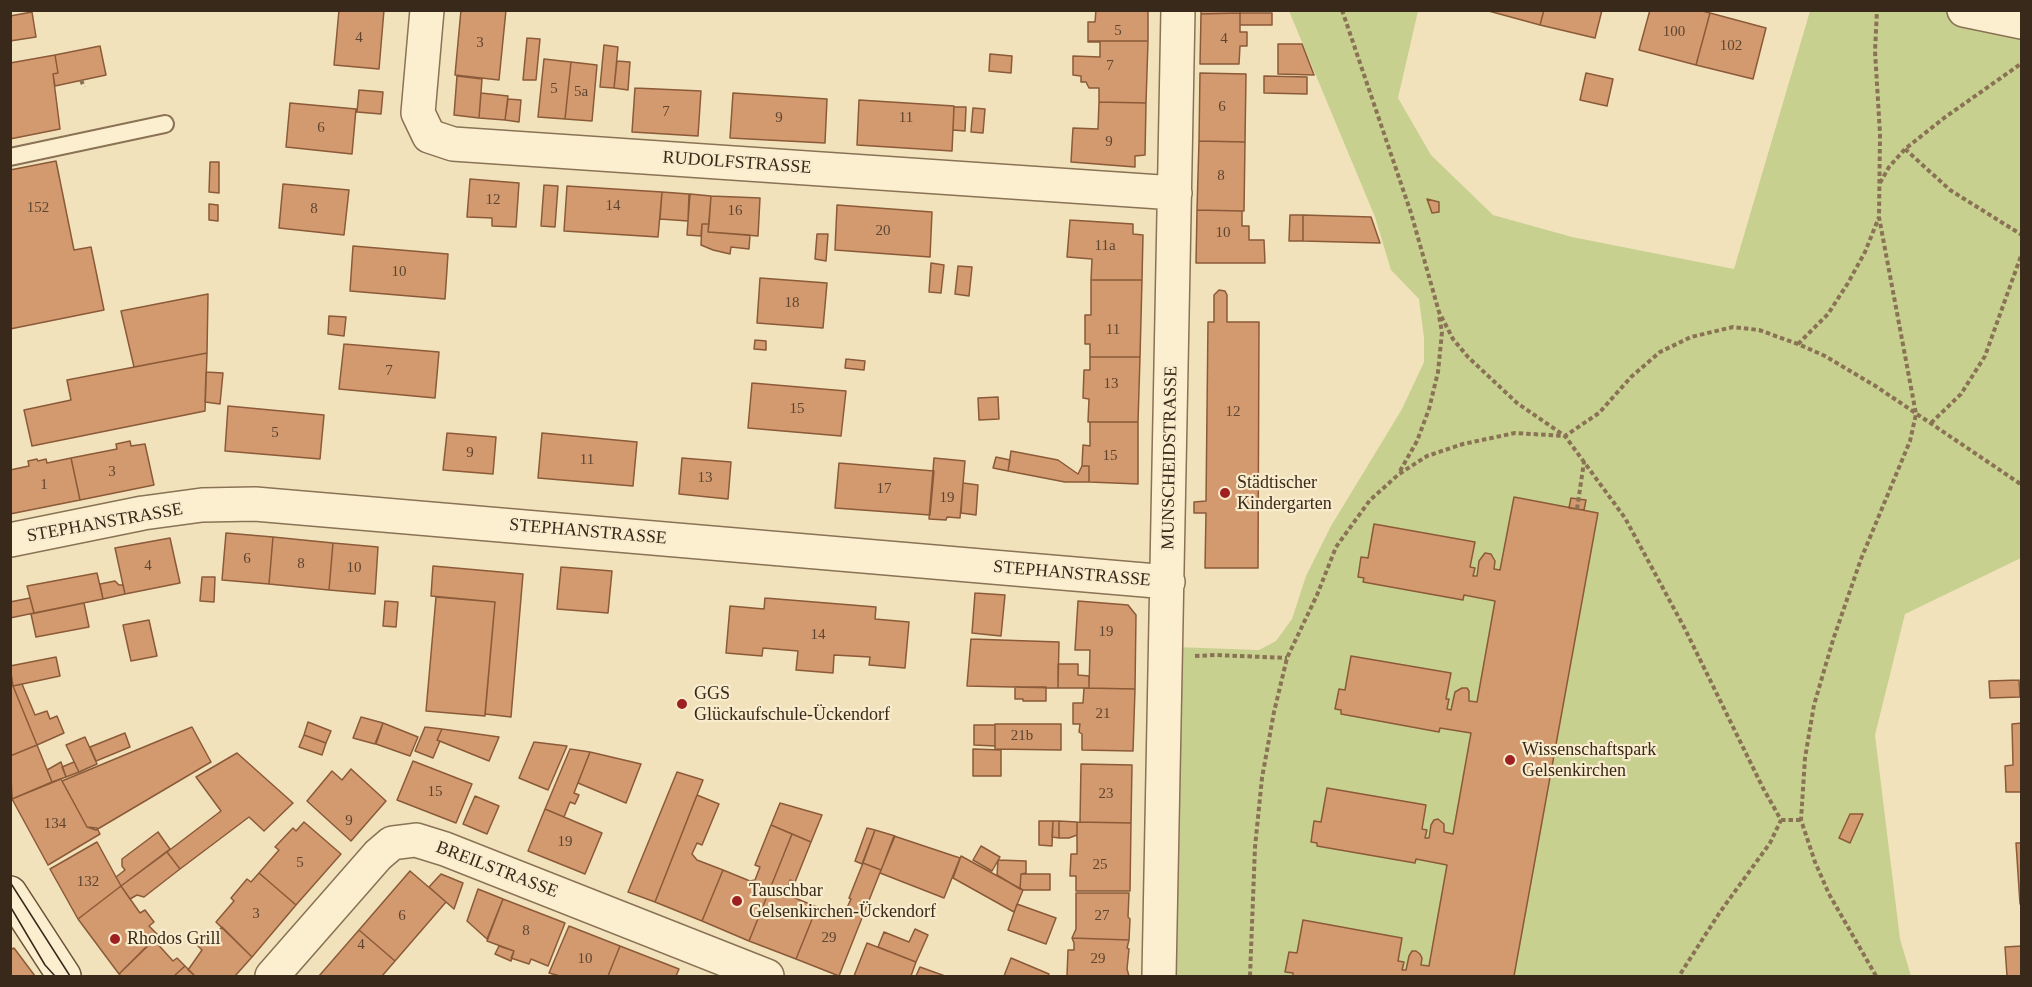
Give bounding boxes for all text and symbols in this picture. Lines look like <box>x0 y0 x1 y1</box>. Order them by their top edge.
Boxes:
house number: 5 <box>1114 22 1122 40</box>
house number: 100 <box>1663 23 1685 41</box>
house number: 4 <box>355 29 363 47</box>
house number: 4 <box>1220 30 1228 48</box>
house number: 3 <box>476 34 484 52</box>
house number: 102 <box>1720 37 1742 55</box>
house number: 7 <box>1106 57 1114 75</box>
house number: 5 <box>550 80 558 98</box>
house number: 5a <box>574 83 588 101</box>
house number: 6 <box>1218 98 1226 116</box>
house number: 7 <box>662 103 670 121</box>
house number: 9 <box>775 109 783 127</box>
house number: 11 <box>899 109 913 127</box>
house number: 6 <box>317 119 325 137</box>
house number: 9 <box>1105 133 1113 151</box>
street label: RUDOLFSTRASSE <box>662 147 812 179</box>
house number: 8 <box>1217 167 1225 185</box>
house number: 12 <box>486 191 500 209</box>
house number: 14 <box>606 197 620 215</box>
house number: 152 <box>27 199 49 217</box>
house number: 8 <box>310 200 318 218</box>
house number: 16 <box>728 202 742 220</box>
house number: 20 <box>876 222 890 240</box>
house number: 10 <box>1216 224 1230 242</box>
house number: 11a <box>1094 237 1116 255</box>
house number: 10 <box>392 263 406 281</box>
house number: 18 <box>784 294 800 312</box>
house number: 11 <box>1106 321 1120 339</box>
house number: 7 <box>385 362 393 380</box>
street label: MUNSCHEIDSTRASSE <box>1158 366 1182 550</box>
house number: 13 <box>1104 375 1118 393</box>
house number: 15 <box>790 400 804 418</box>
house number: 12 <box>1226 403 1240 421</box>
house number: 5 <box>271 424 279 442</box>
house number: 9 <box>466 444 474 462</box>
house number: 15 <box>1102 447 1118 465</box>
house number: 11 <box>580 451 594 469</box>
house number: 3 <box>108 463 116 481</box>
house number: 13 <box>698 469 712 487</box>
place label: Städtischer Kindergarten <box>1237 472 1332 514</box>
house number: 1 <box>40 476 48 494</box>
house number: 17 <box>876 480 892 498</box>
marker: Städtischer Kindergarten <box>1218 486 1232 500</box>
house number: 19 <box>940 489 954 507</box>
street label: STEPHANSTRASSE <box>25 499 185 547</box>
street label: STEPHANSTRASSE <box>508 514 668 550</box>
house number: 6 <box>243 550 251 568</box>
house number: 8 <box>297 555 305 573</box>
street label: STEPHANSTRASSE <box>992 556 1152 592</box>
house number: 4 <box>144 557 152 575</box>
house number: 10 <box>346 559 362 577</box>
house number: 19 <box>1098 623 1114 641</box>
house number: 14 <box>810 626 826 644</box>
place label: GGS Glückaufschule-Ückendorf <box>694 683 890 726</box>
marker: GGS Glückaufschule-Ückendorf <box>675 697 689 711</box>
house number: 21 <box>1096 705 1110 723</box>
house number: 21b <box>1011 727 1033 745</box>
place label: Wissenschaftspark Gelsenkirchen <box>1522 739 1656 782</box>
marker: Wissenschaftspark Gelsenkirchen <box>1503 753 1517 767</box>
house number: 15 <box>428 783 442 801</box>
house number: 23 <box>1098 785 1114 803</box>
house number: 9 <box>345 812 353 830</box>
house number: 134 <box>44 815 66 833</box>
house number: 19 <box>558 833 572 851</box>
street label: BREILSTRASSE <box>433 837 561 903</box>
house number: 5 <box>296 854 304 872</box>
house number: 25 <box>1092 856 1108 874</box>
house number: 132 <box>77 873 99 891</box>
place label: Tauschbar Gelsenkirchen-Ückendorf <box>749 880 936 922</box>
marker: Tauschbar Gelsenkirchen-Ückendorf <box>730 894 744 908</box>
house number: 3 <box>252 905 260 923</box>
house number: 6 <box>398 907 406 925</box>
house number: 27 <box>1094 907 1110 925</box>
house number: 8 <box>522 922 530 940</box>
place label: Rhodos Grill <box>127 928 221 950</box>
house number: 29 <box>822 929 836 947</box>
marker: Rhodos Grill <box>108 932 122 946</box>
house number: 4 <box>357 936 365 954</box>
house number: 10 <box>578 950 592 968</box>
house number: 29 <box>1090 950 1106 968</box>

